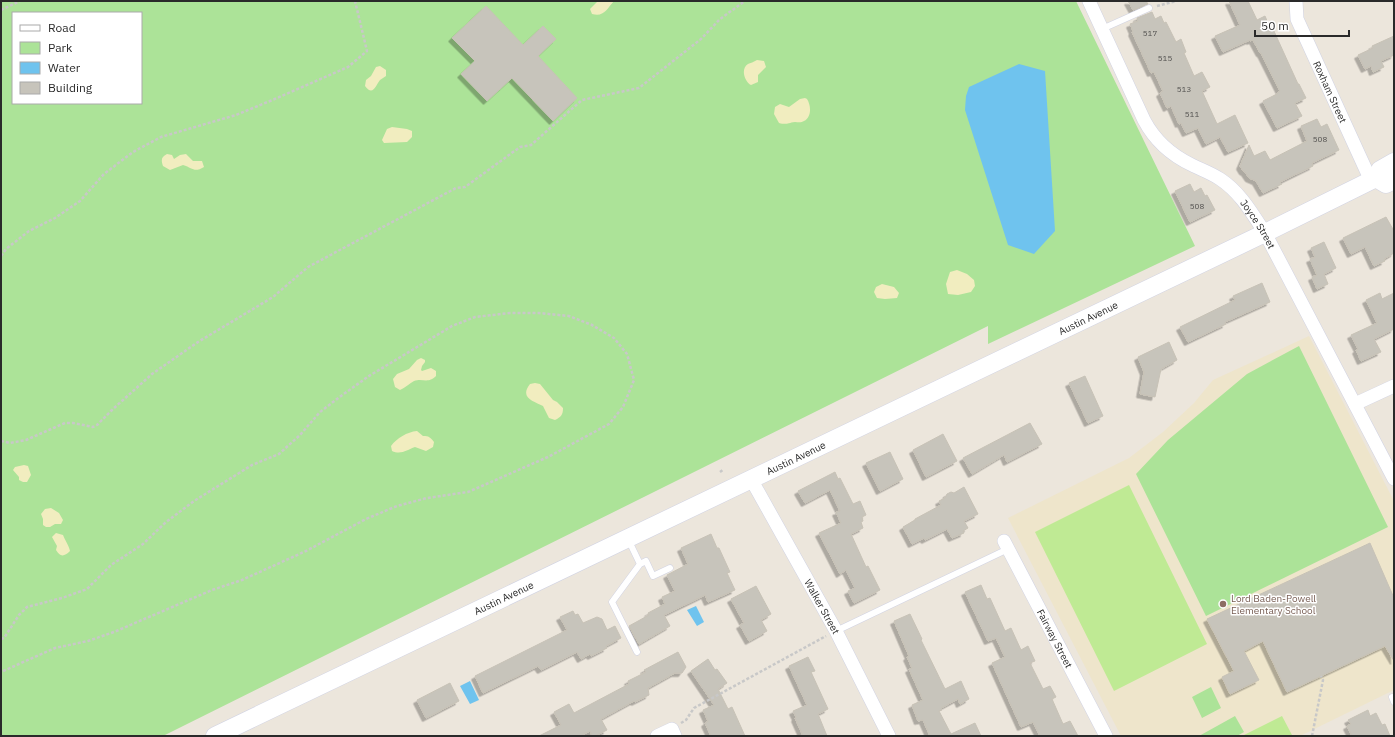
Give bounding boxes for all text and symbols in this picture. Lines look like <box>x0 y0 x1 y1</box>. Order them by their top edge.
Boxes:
legend <box>12 12 142 104</box>
scale bar <box>1255 12 1349 38</box>
text: 50 m <box>1261 18 1289 33</box>
text: Road <box>48 20 76 35</box>
house number: 517 <box>1143 28 1157 38</box>
text: Park <box>48 40 73 55</box>
house number: 515 <box>1158 53 1172 63</box>
street label: Roxham Street <box>1311 59 1350 125</box>
text: Water <box>48 60 81 75</box>
text: Building <box>48 80 93 95</box>
house number: 513 <box>1177 84 1191 94</box>
house number: 511 <box>1185 109 1199 119</box>
house number: 508 <box>1313 134 1327 144</box>
street label: Joyce Street <box>1238 197 1279 251</box>
house number: 508 <box>1190 201 1204 211</box>
street label: Austin Avenue <box>1056 298 1120 338</box>
street label: Austin Avenue <box>764 438 828 478</box>
street label: Walker Street <box>802 577 843 636</box>
street label: Austin Avenue <box>472 578 536 618</box>
place label: Lord Baden-Powell Elementary School <box>1231 592 1316 617</box>
marker: Lord Baden-Powell Elementary School <box>1218 599 1228 609</box>
street label: Fairway Street <box>1034 607 1076 670</box>

